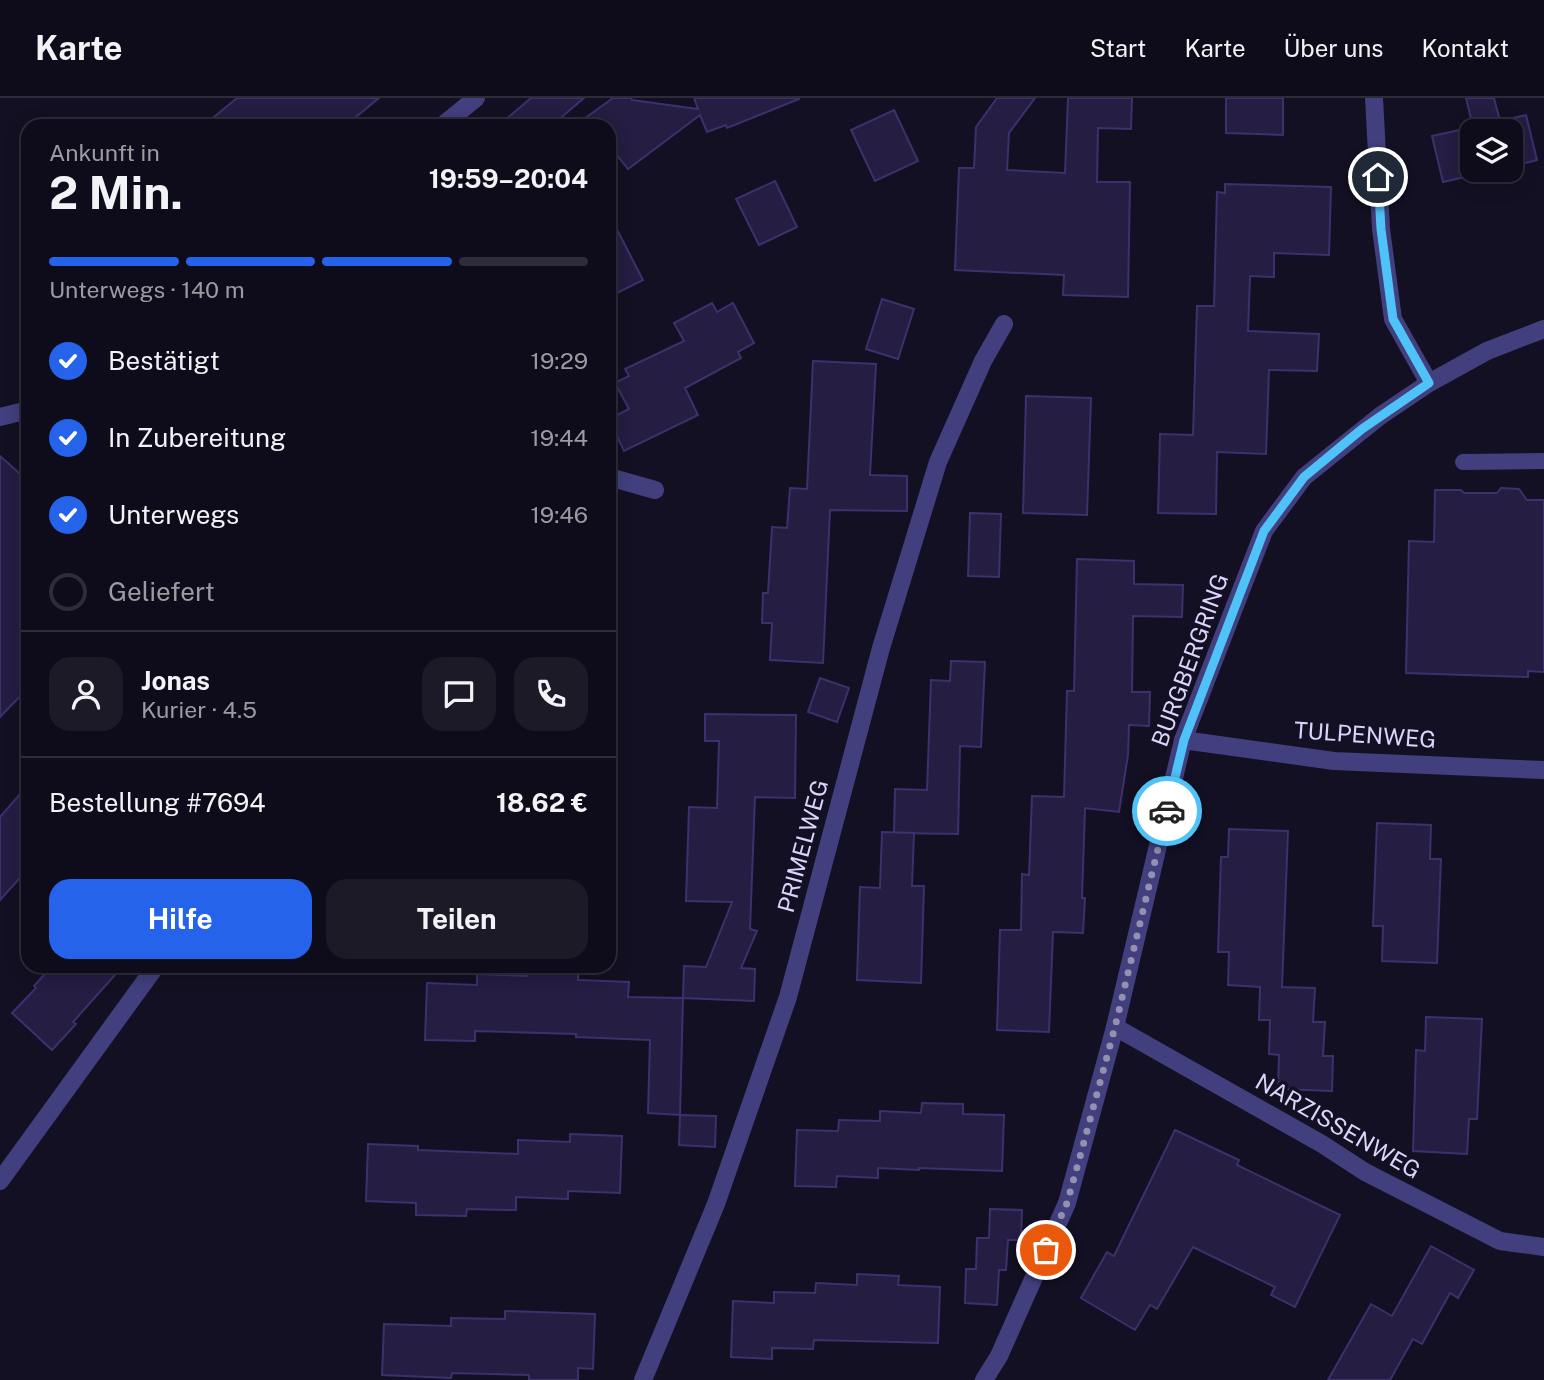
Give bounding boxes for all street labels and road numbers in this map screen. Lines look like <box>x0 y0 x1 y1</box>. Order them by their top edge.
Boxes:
street label: BURGBERGRING <box>1146 570 1233 750</box>
street label: TULPENWEG <box>1293 716 1437 753</box>
street label: PRIMELWEG <box>772 777 833 915</box>
street label: NARZISSENWEG <box>1251 1067 1426 1184</box>

